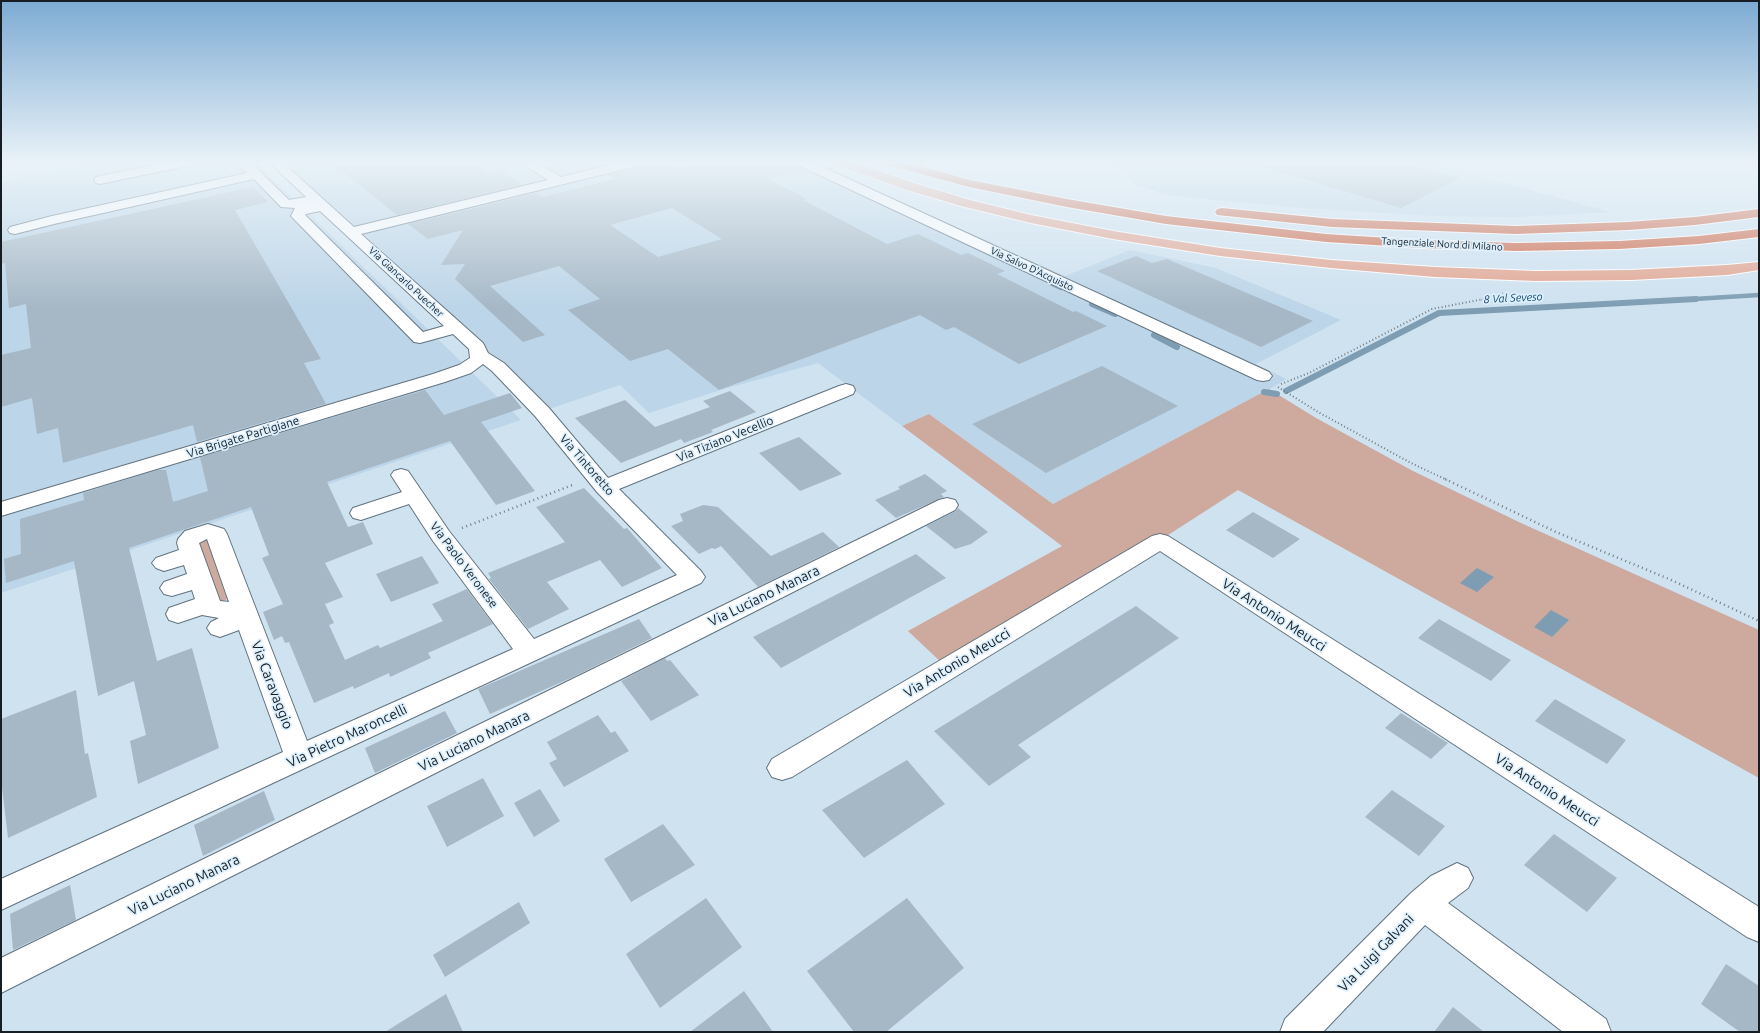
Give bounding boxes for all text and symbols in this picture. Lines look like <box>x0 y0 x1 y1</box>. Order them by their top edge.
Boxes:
street label: Tangenziale Nord di Milano <box>1381 235 1503 253</box>
street label: Via Giancarlo Puecher <box>366 244 446 320</box>
street label: Via Salvo D'Acquisto <box>988 244 1076 294</box>
water label: 8 Val Seveso <box>1483 290 1543 306</box>
street label: Via Brigate Partigiane <box>185 413 301 461</box>
street label: Via Tiziano Vecellio <box>674 413 776 465</box>
street label: Via Tintoretto <box>557 432 617 498</box>
street label: Via Paolo Veronese <box>427 519 501 611</box>
street label: Via Luciano Manara <box>706 562 822 630</box>
street label: Via Antonio Meucci <box>1219 575 1329 655</box>
street label: Via Antonio Meucci <box>901 625 1013 701</box>
street label: Via Caravaggio <box>247 639 297 731</box>
street label: Via Pietro Maroncelli <box>284 701 410 771</box>
street label: Via Luciano Manara <box>416 707 532 775</box>
street label: Via Antonio Meucci <box>1492 750 1602 830</box>
street label: Via Luciano Manara <box>126 851 242 919</box>
street label: Via Luigi Galvani <box>1335 911 1417 995</box>

